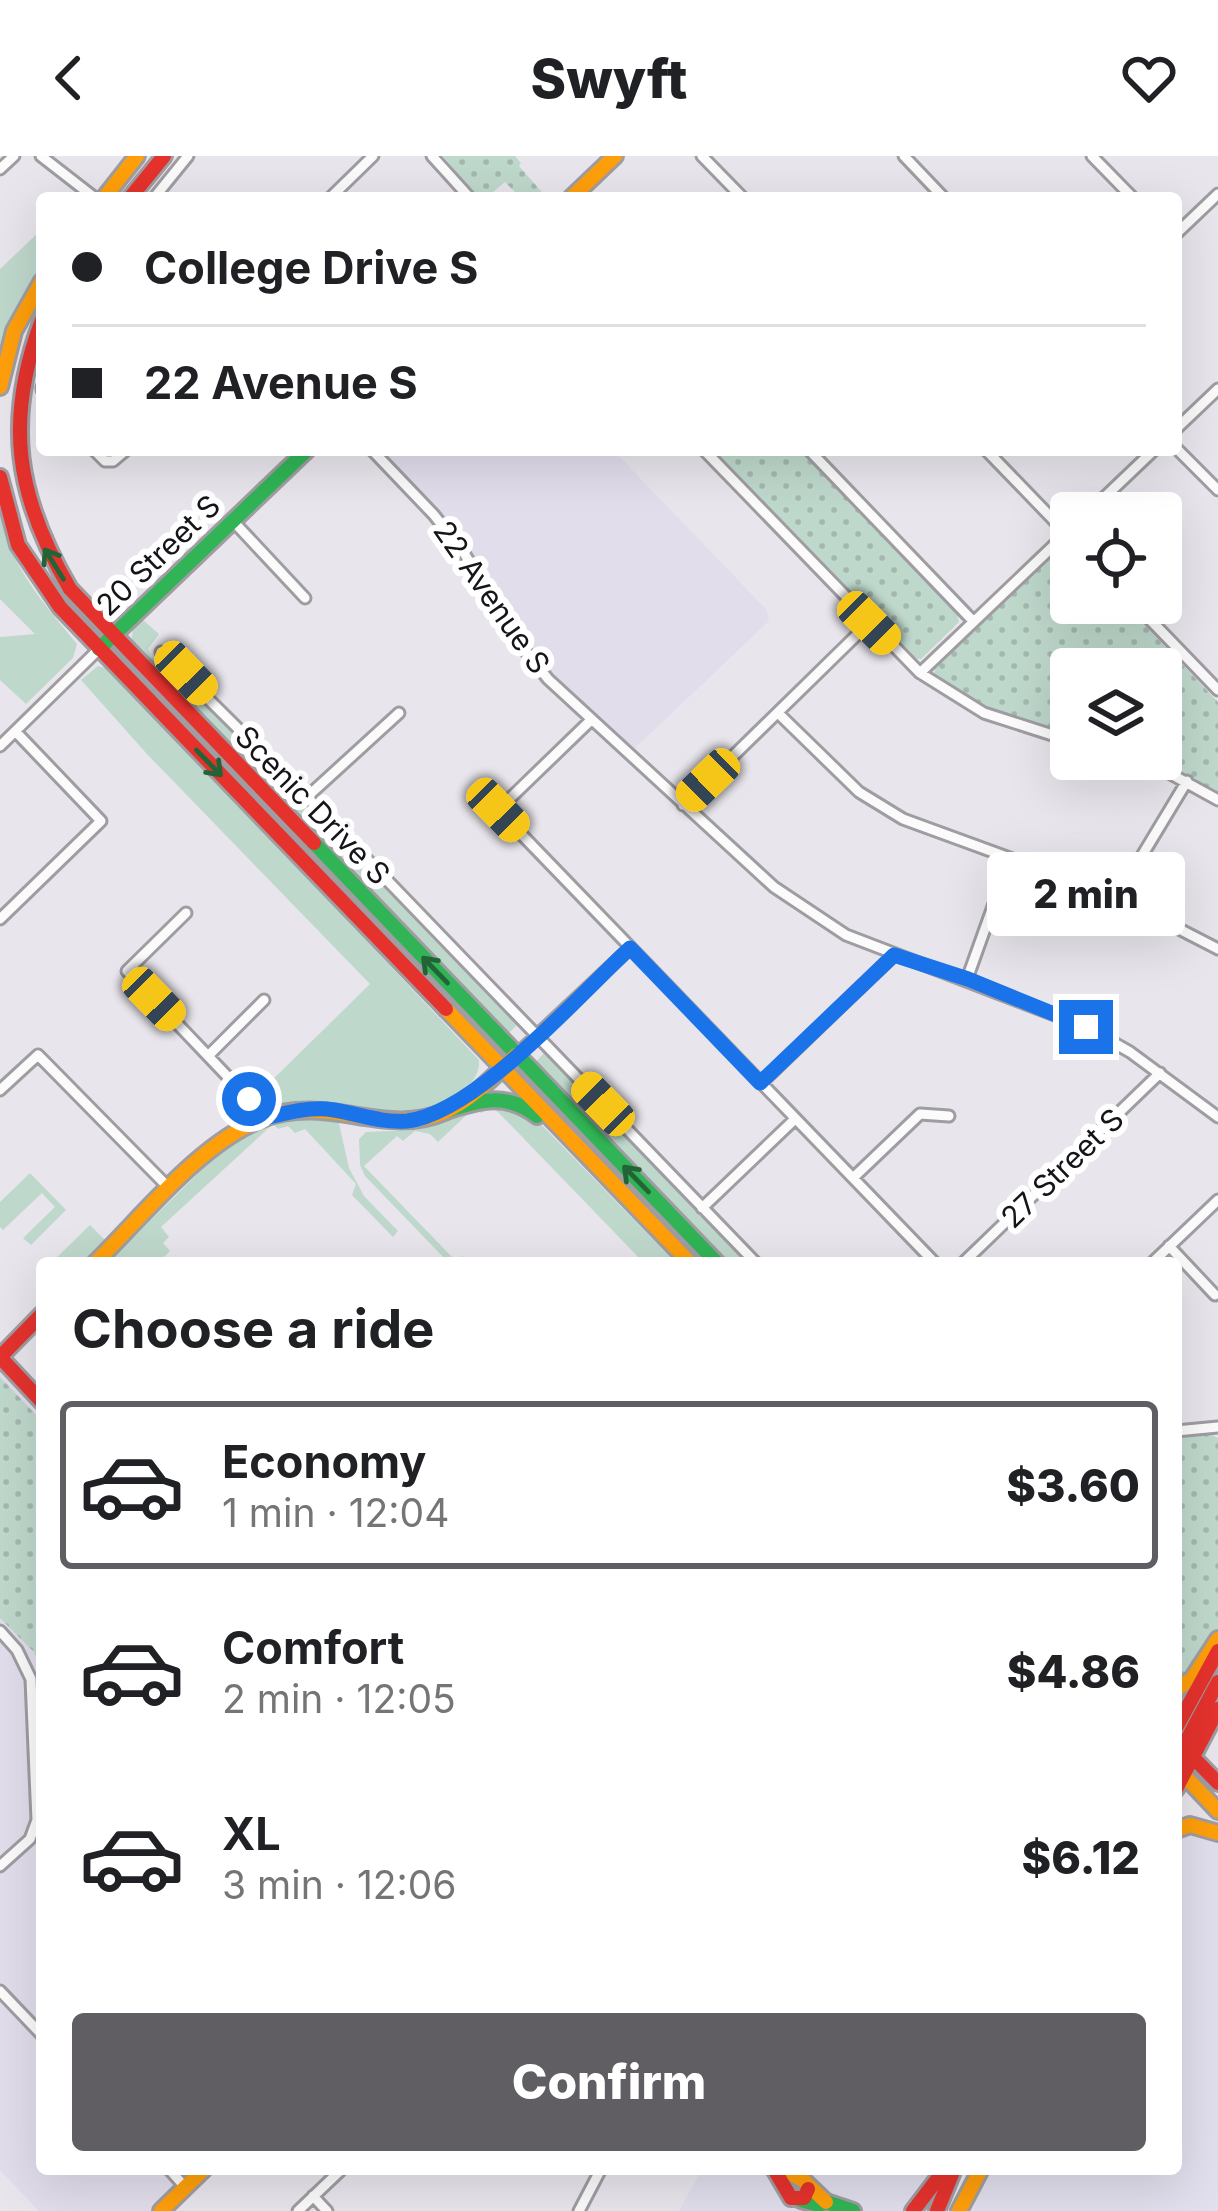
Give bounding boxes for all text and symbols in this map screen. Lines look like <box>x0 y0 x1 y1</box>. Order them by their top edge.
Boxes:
icon: back <box>36 45 102 111</box>
icon: heart <box>1116 45 1182 111</box>
text: Swyft <box>531 46 687 111</box>
text: College Drive S <box>144 240 478 295</box>
text: 22 Avenue S <box>144 355 418 410</box>
street label: 20 Street S <box>89 487 227 623</box>
map controls <box>1050 492 1182 780</box>
button: locate <box>1050 492 1182 624</box>
street label: 22 Avenue S <box>426 514 558 680</box>
one-way arrow <box>41 548 66 582</box>
car <box>831 585 907 661</box>
car <box>148 635 224 711</box>
button: layers <box>1050 648 1182 780</box>
street label: Scenic Drive S <box>228 718 398 892</box>
car <box>670 742 746 818</box>
one-way arrow <box>194 748 223 778</box>
car <box>460 772 536 848</box>
callout: 2 min <box>987 853 1185 937</box>
text: 2 min <box>1033 870 1139 917</box>
one-way arrow <box>421 956 450 985</box>
car <box>116 961 192 1037</box>
route end <box>1059 1000 1113 1054</box>
car <box>565 1066 641 1142</box>
route start <box>222 1072 276 1126</box>
street label: 27 Street S <box>993 1101 1131 1235</box>
one-way arrow <box>622 1165 650 1194</box>
text: Choose a ride <box>72 1296 434 1361</box>
icon: car <box>78 1431 186 1539</box>
text: Economy <box>222 1434 426 1489</box>
text: $3.60 <box>1006 1458 1140 1513</box>
text: 1 min · 12:04 <box>222 1489 449 1536</box>
icon: car <box>78 1617 186 1725</box>
text: Comfort <box>222 1620 404 1675</box>
text: $4.86 <box>1007 1644 1140 1699</box>
text: 2 min · 12:05 <box>222 1675 456 1722</box>
icon: car <box>78 1803 186 1911</box>
text: XL <box>222 1806 281 1861</box>
text: $6.12 <box>1022 1830 1140 1885</box>
text: 3 min · 12:06 <box>222 1861 457 1908</box>
button: Confirm <box>72 2013 1146 2151</box>

